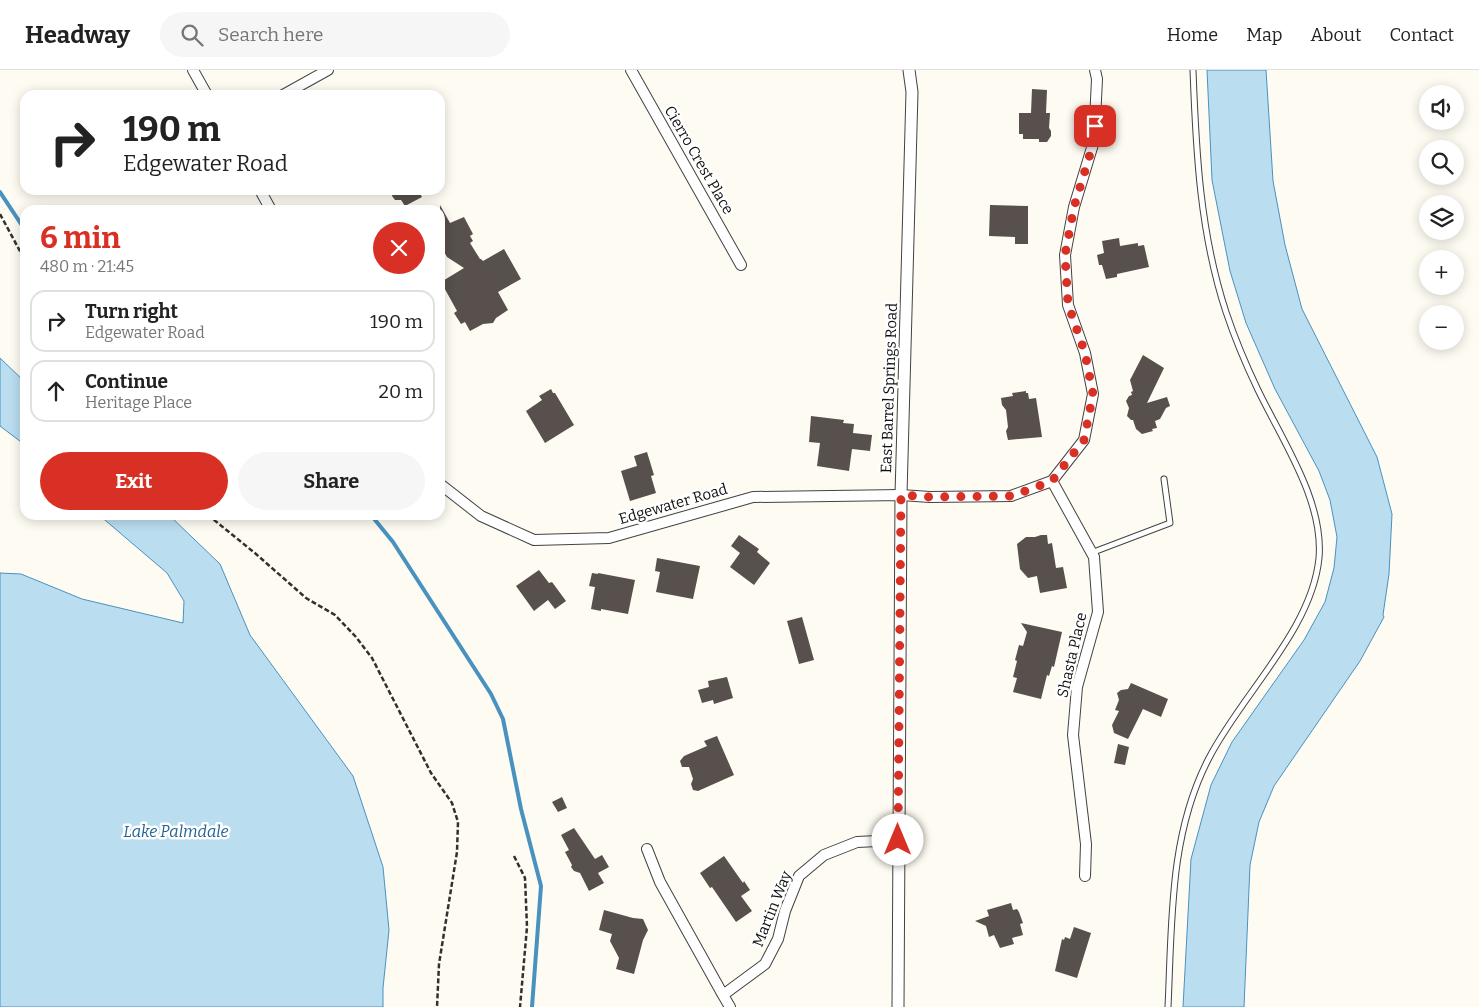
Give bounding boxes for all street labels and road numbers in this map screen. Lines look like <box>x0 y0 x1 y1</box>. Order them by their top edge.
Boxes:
street label: Cierro Crest Place <box>661 103 737 217</box>
street label: East Barrel Springs Road <box>877 303 901 473</box>
street label: Edgewater Road <box>617 480 730 528</box>
street label: Shasta Place <box>1053 611 1091 699</box>
street label: Martin Way <box>749 868 795 950</box>

